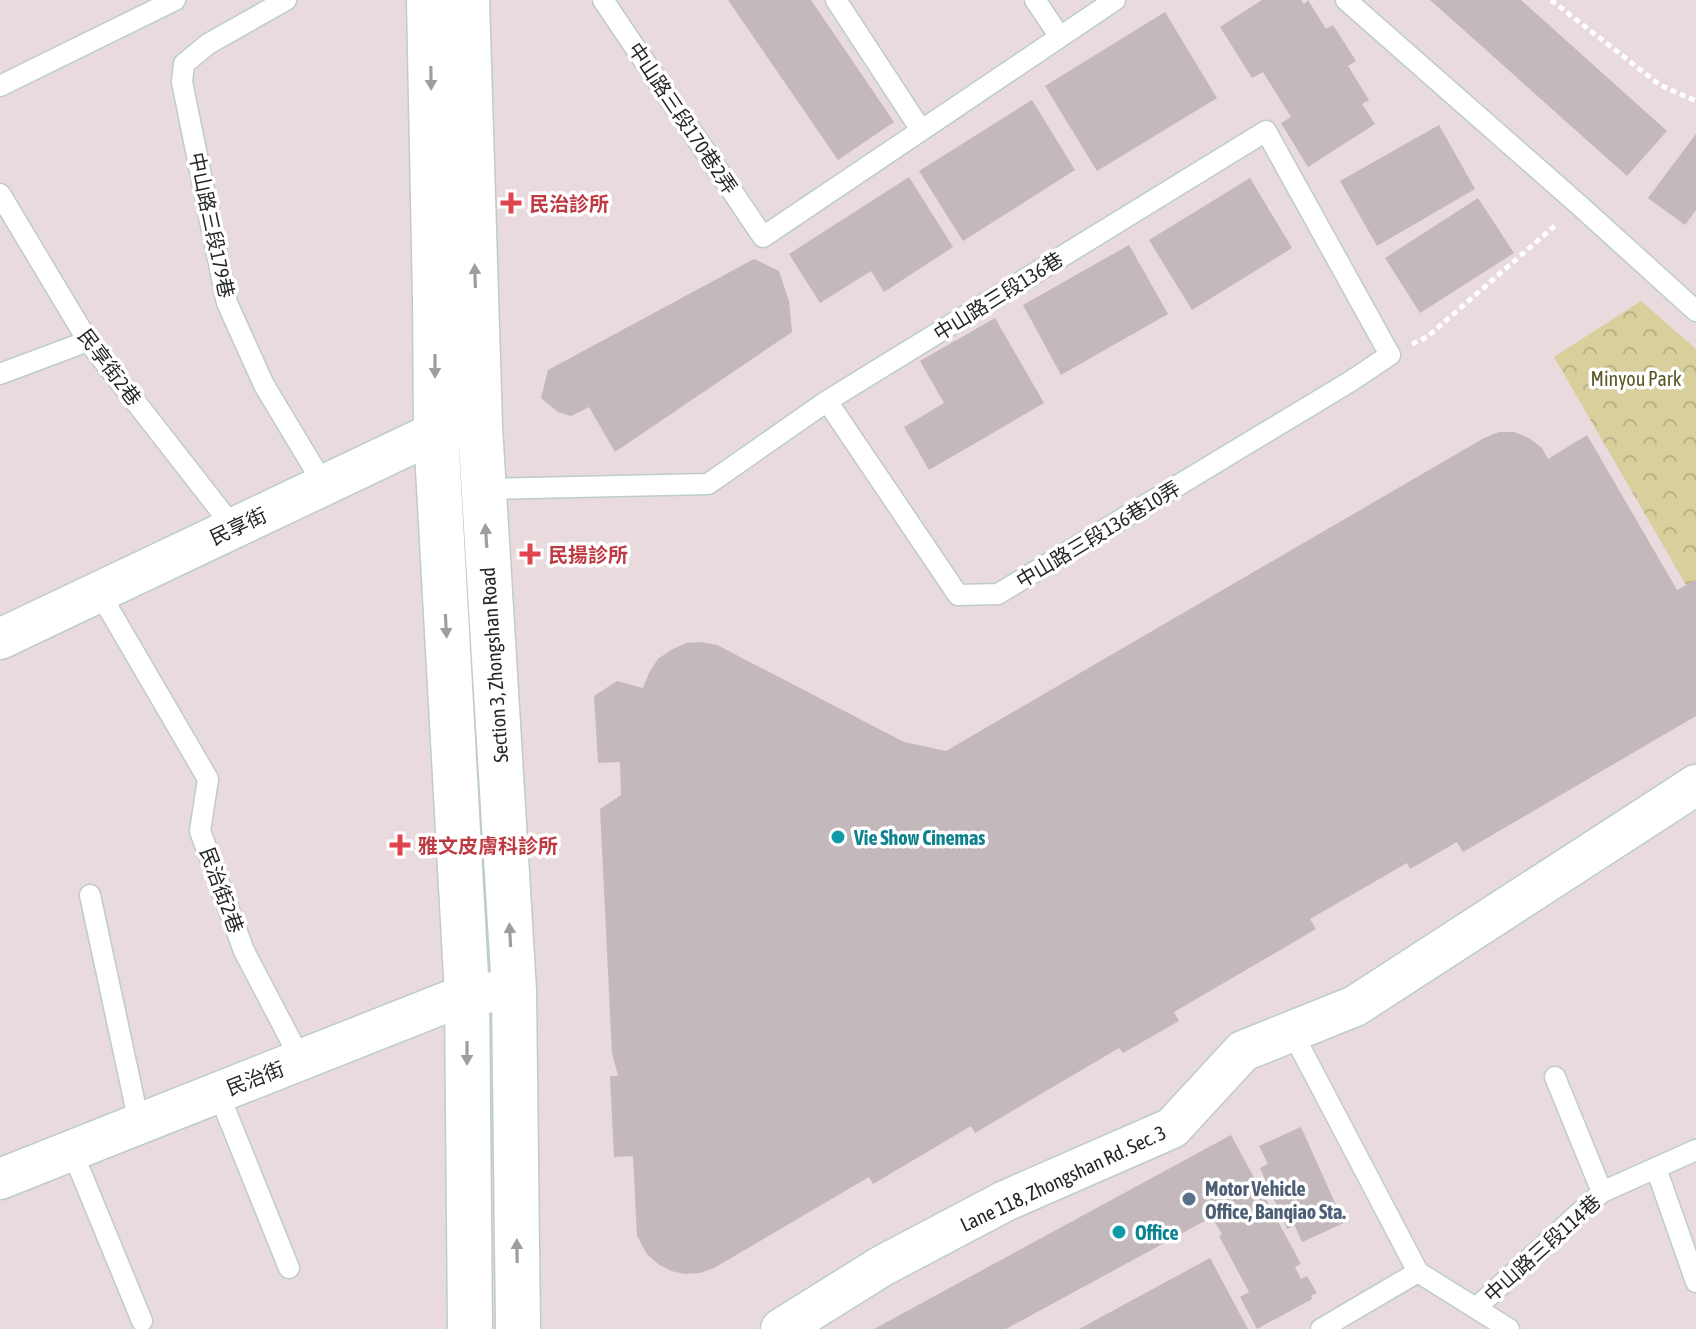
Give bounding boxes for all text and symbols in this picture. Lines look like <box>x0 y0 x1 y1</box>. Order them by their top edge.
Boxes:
street label: 中山路三段170巷2弄 <box>624 38 742 198</box>
one-way arrow <box>425 66 437 91</box>
street label: 中山路三段179巷 <box>185 150 239 300</box>
marker: 民治診所 <box>500 192 522 214</box>
place label: 民治診所 <box>529 192 609 215</box>
street label: 中山路三段136巷 <box>929 247 1067 345</box>
one-way arrow <box>469 263 482 288</box>
street label: 民享街2巷 <box>74 324 146 410</box>
one-way arrow <box>429 354 441 379</box>
park label: Minyou Park <box>1591 367 1682 390</box>
street label: 中山路三段136巷10弄 <box>1012 476 1184 592</box>
street label: 民享街 <box>206 503 270 549</box>
one-way arrow <box>479 523 492 548</box>
marker: 民揚診所 <box>519 543 541 565</box>
place label: 民揚診所 <box>548 543 628 566</box>
street label: Section 3, Zhongshan Road <box>476 567 512 763</box>
one-way arrow <box>440 614 453 639</box>
place label: Vie Show Cinemas <box>853 826 985 849</box>
marker: Vie Show Cinemas <box>829 828 847 846</box>
marker: 雅文皮膚科診所 <box>389 834 411 856</box>
place label: 雅文皮膚科診所 <box>418 834 558 857</box>
street label: 民治街2巷 <box>196 844 248 936</box>
one-way arrow <box>504 922 517 947</box>
one-way arrow <box>461 1041 473 1066</box>
street label: 民治街 <box>223 1057 287 1099</box>
street label: Lane 118, Zhongshan Rd. Sec. 3 <box>957 1120 1169 1236</box>
place label: Motor Vehicle Office, Banqiao Sta. <box>1205 1177 1346 1223</box>
marker: Motor Vehicle Office, Banqiao Sta. <box>1180 1190 1198 1208</box>
street label: 中山路三段114巷 <box>1479 1190 1605 1306</box>
place label: Office <box>1135 1221 1179 1244</box>
marker: Office <box>1110 1223 1128 1241</box>
one-way arrow <box>511 1238 523 1263</box>

